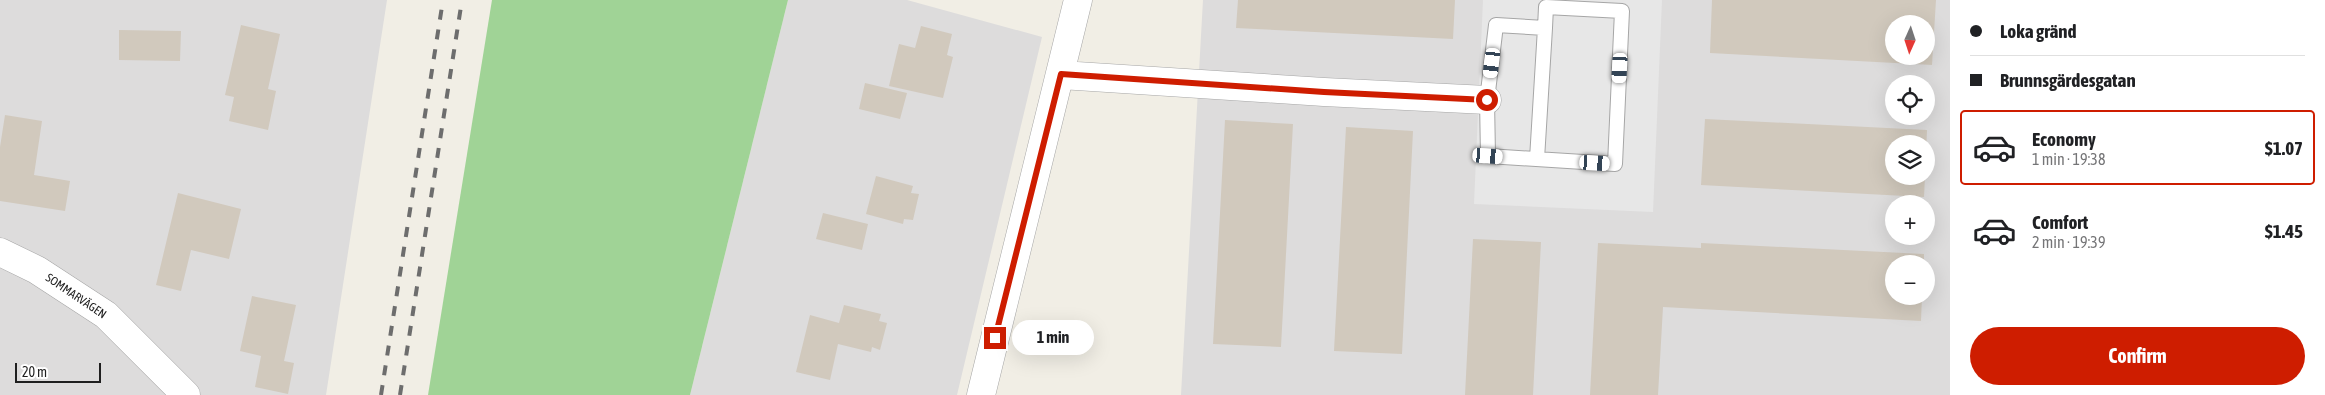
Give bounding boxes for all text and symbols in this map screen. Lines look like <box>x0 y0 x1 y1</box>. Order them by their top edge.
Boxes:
north arrow <box>1885 15 1935 65</box>
map controls <box>1885 15 1935 305</box>
text: Loka gränd <box>2000 20 2077 42</box>
car <box>1482 47 1501 79</box>
car <box>1611 53 1628 83</box>
text: Brunnsgärdesgatan <box>2000 69 2136 91</box>
button: locate <box>1885 75 1935 125</box>
route start <box>1476 89 1498 111</box>
icon: car <box>1972 125 2017 170</box>
text: Economy <box>2032 128 2096 150</box>
button: layers <box>1885 135 1935 185</box>
text: $1.07 <box>2265 137 2303 159</box>
car <box>1472 147 1503 165</box>
text: 1 min · 19:38 <box>2032 150 2105 168</box>
car <box>1579 155 1610 171</box>
button: + <box>1885 195 1935 245</box>
icon: car <box>1972 208 2017 253</box>
text: Comfort <box>2032 211 2088 233</box>
text: $1.45 <box>2265 220 2303 242</box>
text: 2 min · 19:39 <box>2032 233 2105 251</box>
button: − <box>1885 255 1935 305</box>
street label: SOMMARVÄGEN <box>43 271 109 321</box>
callout: 1 min <box>1012 320 1095 356</box>
route end <box>984 327 1006 349</box>
button: Confirm <box>1970 327 2305 385</box>
text: 1 min <box>1037 328 1069 346</box>
scale bar <box>15 360 101 383</box>
text: 20 m <box>22 364 47 380</box>

